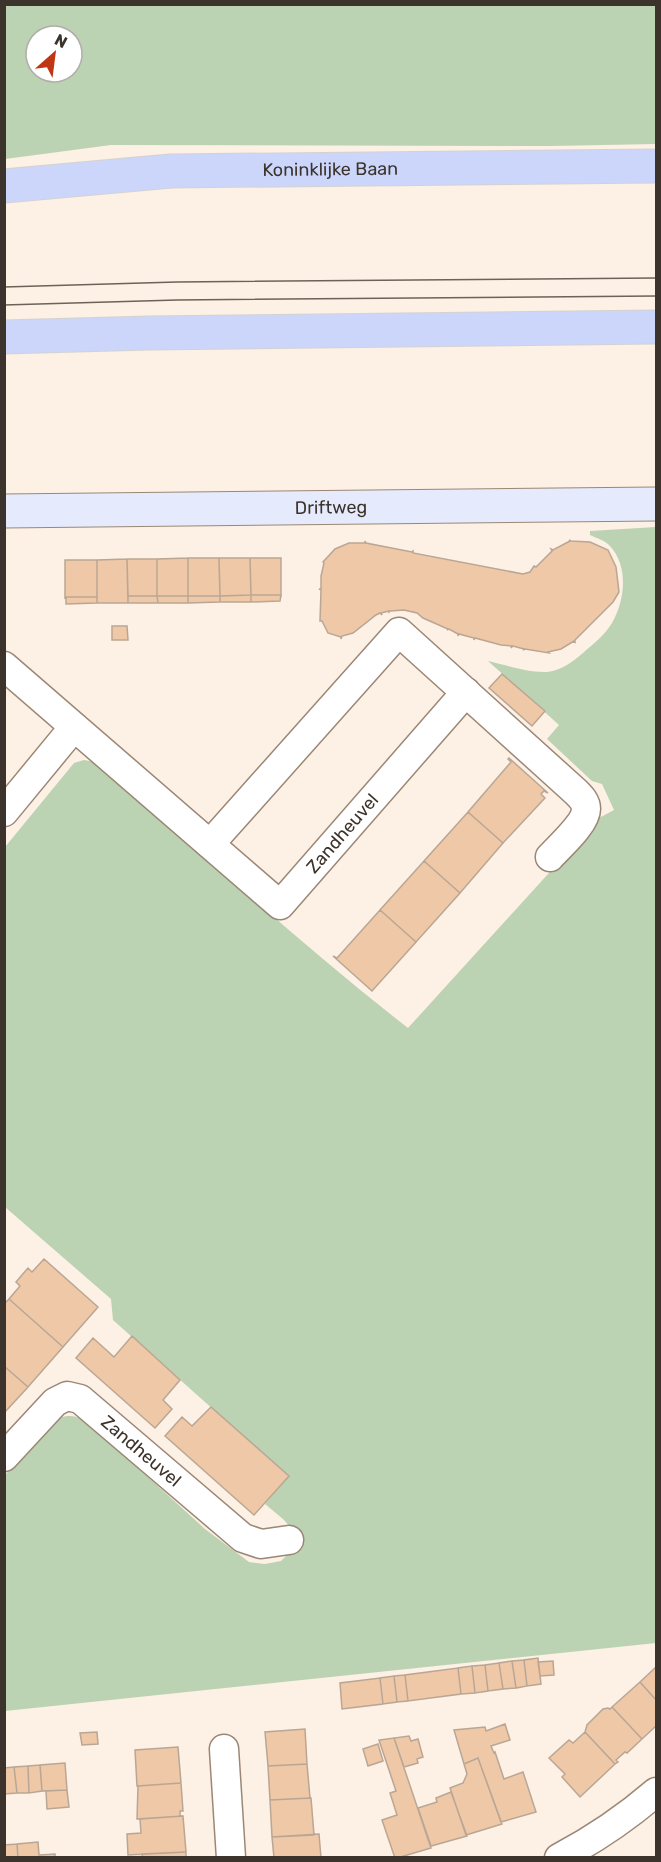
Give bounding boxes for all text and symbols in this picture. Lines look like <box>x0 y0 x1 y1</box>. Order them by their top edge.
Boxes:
north arrow <box>24 24 84 84</box>
text: N <box>51 30 70 52</box>
street label: Koninklijke Baan <box>262 158 398 181</box>
street label: Driftweg <box>295 496 367 519</box>
street label: Zandheuvel <box>302 789 383 878</box>
street label: Zandheuvel <box>96 1411 186 1491</box>

